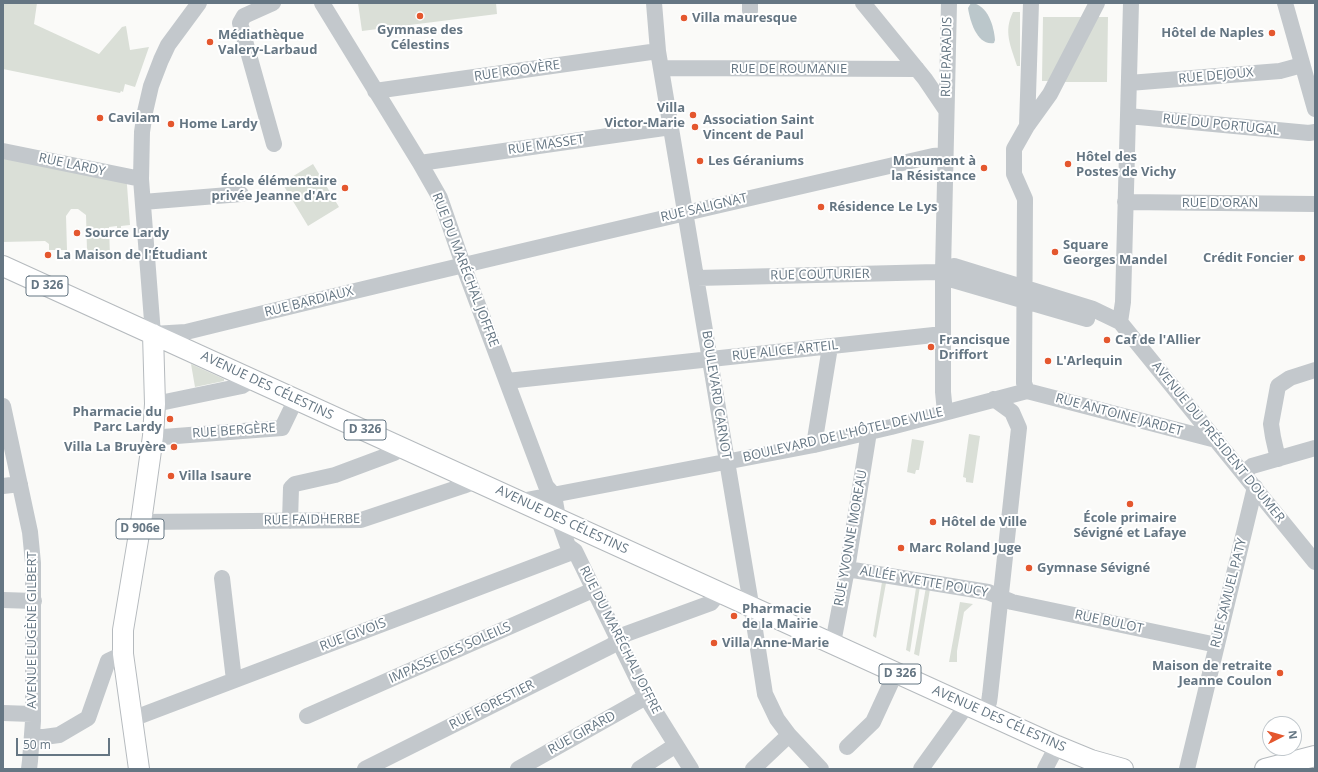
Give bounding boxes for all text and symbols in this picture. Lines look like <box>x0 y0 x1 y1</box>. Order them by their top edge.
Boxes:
place label: Villa mauresque <box>692 10 797 26</box>
marker: Gymnase des Célestins <box>415 11 425 21</box>
marker: Villa mauresque <box>679 13 689 23</box>
street label: RUE PARADIS <box>938 17 956 97</box>
place label: Gymnase des Célestins <box>377 22 463 53</box>
place label: Hôtel de Naples <box>1161 25 1264 41</box>
place label: Médiathèque Valery-Larbaud <box>218 27 317 58</box>
marker: Hôtel de Naples <box>1267 28 1277 38</box>
marker: Médiathèque Valery-Larbaud <box>205 37 215 47</box>
street label: RUE ROOVÈRE <box>473 57 561 85</box>
street label: RUE DE ROUMANIE <box>731 61 847 77</box>
street label: RUE DEJOUX <box>1178 65 1254 87</box>
place label: Villa Victor-Marie <box>604 100 685 131</box>
place label: Cavilam <box>108 110 160 126</box>
marker: Villa Victor-Marie <box>688 110 698 120</box>
street label: RUE DU PORTUGAL <box>1162 111 1280 139</box>
place label: Association Saint Vincent de Paul <box>703 112 814 143</box>
marker: Cavilam <box>95 113 105 123</box>
place label: Home Lardy <box>179 116 258 132</box>
marker: Home Lardy <box>166 119 176 129</box>
marker: Association Saint Vincent de Paul <box>690 122 700 132</box>
street label: RUE MASSET <box>507 132 585 158</box>
place label: Hôtel des Postes de Vichy <box>1076 149 1176 180</box>
street label: RUE LARDY <box>37 150 107 180</box>
place label: Les Géraniums <box>708 153 804 169</box>
place label: Monument à la Résistance <box>891 153 976 184</box>
marker: Les Géraniums <box>695 156 705 166</box>
marker: Hôtel des Postes de Vichy <box>1063 159 1073 169</box>
marker: Monument à la Résistance <box>979 163 989 173</box>
place label: École élémentaire privée Jeanne d'Arc <box>212 173 337 204</box>
marker: École élémentaire privée Jeanne d'Arc <box>340 183 350 193</box>
street label: RUE SALIGNAT <box>659 190 749 226</box>
street label: RUE DU MARÉCHAL JOFFRE <box>428 191 502 349</box>
street label: RUE D'ORAN <box>1182 195 1258 211</box>
place label: Résidence Le Lys <box>829 199 937 215</box>
marker: Résidence Le Lys <box>816 202 826 212</box>
place label: Source Lardy <box>85 225 169 241</box>
marker: Source Lardy <box>72 228 82 238</box>
place label: Square Georges Mandel <box>1063 237 1167 268</box>
place label: La Maison de l'Étudiant <box>56 247 207 263</box>
marker: Square Georges Mandel <box>1050 247 1060 257</box>
marker: La Maison de l'Étudiant <box>43 250 53 260</box>
place label: Crédit Foncier <box>1203 250 1294 266</box>
marker: Crédit Foncier <box>1297 253 1307 263</box>
street label: RUE COUTURIER <box>770 266 870 284</box>
road number: D 326 <box>26 276 68 296</box>
street label: RUE BARDIAUX <box>263 283 355 321</box>
street label: BOULEVARD CARNOT <box>698 329 734 461</box>
place label: Francisque Driffort <box>939 332 1010 363</box>
place label: Caf de l'Allier <box>1115 332 1201 348</box>
marker: Caf de l'Allier <box>1102 335 1112 345</box>
street label: RUE ALICE ARTEIL <box>731 338 839 364</box>
marker: Francisque Driffort <box>926 342 936 352</box>
street label: AVENUE DES CÉLESTINS <box>198 348 336 424</box>
place label: L'Arlequin <box>1056 353 1123 369</box>
marker: L'Arlequin <box>1043 356 1053 366</box>
street label: AVENUE DU PRÉSIDENT DOUMER <box>1148 359 1288 525</box>
street label: RUE ANTOINE JARDET <box>1054 391 1184 439</box>
place label: Pharmacie du Parc Lardy <box>72 404 162 435</box>
street label: BOULEVARD DE L'HÔTEL DE VILLE <box>741 404 945 466</box>
marker: Pharmacie du Parc Lardy <box>165 414 175 424</box>
street label: RUE BERGÈRE <box>192 420 276 442</box>
road number: D 326 <box>344 420 386 440</box>
place label: Villa La Bruyère <box>64 439 166 455</box>
marker: Villa La Bruyère <box>169 442 179 452</box>
place label: Villa Isaure <box>179 468 251 484</box>
street label: RUE YVONNE MOREAU <box>831 469 871 607</box>
marker: Villa Isaure <box>166 471 176 481</box>
street label: AVENUE DES CÉLESTINS <box>493 482 631 558</box>
marker: École primaire Sévigné et Lafaye <box>1125 499 1135 509</box>
place label: École primaire Sévigné et Lafaye <box>1073 510 1187 541</box>
street label: RUE FAIDHERBE <box>264 511 360 529</box>
place label: Hôtel de Ville <box>941 514 1027 530</box>
marker: Hôtel de Ville <box>928 517 938 527</box>
road number: D 906e <box>116 519 164 539</box>
street label: RUE SAMUEL PATY <box>1208 537 1250 649</box>
place label: Marc Roland Juge <box>909 540 1022 556</box>
marker: Marc Roland Juge <box>896 543 906 553</box>
street label: AVENUE EUGÈNE GILBERT <box>24 551 40 709</box>
place label: Gymnase Sévigné <box>1037 560 1150 576</box>
street label: RUE DU MARÉCHAL JOFFRE <box>576 563 664 717</box>
street label: ALLÉE YVETTE POUCY <box>859 563 989 601</box>
marker: Gymnase Sévigné <box>1024 563 1034 573</box>
place label: Pharmacie de la Mairie <box>742 601 818 632</box>
street label: RUE BULOT <box>1073 607 1145 637</box>
marker: Pharmacie de la Mairie <box>729 611 739 621</box>
street label: RUE GIVOIS <box>318 615 388 655</box>
street label: IMPASSE DES SOLEILS <box>386 619 514 687</box>
place label: Villa Anne-Marie <box>722 635 829 651</box>
marker: Villa Anne-Marie <box>709 638 719 648</box>
place label: Maison de retraite Jeanne Coulon <box>1152 658 1272 689</box>
road number: D 326 <box>879 664 921 684</box>
marker: Maison de retraite Jeanne Coulon <box>1275 668 1285 678</box>
street label: RUE FORESTIER <box>447 677 537 733</box>
street label: AVENUE DES CÉLESTINS <box>930 682 1068 756</box>
street label: RUE GIRARD <box>545 708 619 758</box>
north arrow <box>1262 716 1302 756</box>
scale bar <box>18 730 112 756</box>
text: N <box>1286 730 1301 740</box>
text: 50 m <box>23 736 51 753</box>

